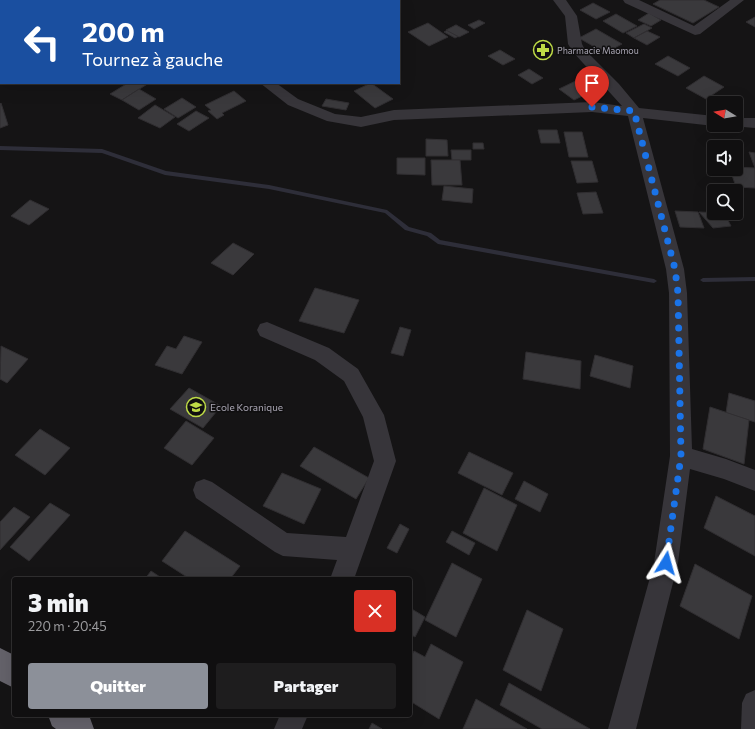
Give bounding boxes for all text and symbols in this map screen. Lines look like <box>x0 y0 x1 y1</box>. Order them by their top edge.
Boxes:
text: 200 m <box>82 14 165 48</box>
icon: left <box>16 16 68 68</box>
pharmacy icon: Pharmacie Maomou <box>532 39 554 61</box>
place label: Pharmacie Maomou <box>557 45 639 56</box>
text: Tournez à gauche <box>82 48 223 70</box>
pin <box>575 66 609 107</box>
icon: arrive <box>581 72 603 94</box>
north arrow <box>707 96 743 132</box>
map controls <box>707 96 743 220</box>
button: sound <box>707 140 743 176</box>
button: search <box>707 184 743 220</box>
school or university icon: Ecole Koranique <box>185 396 207 418</box>
place label: Ecole Koranique <box>210 401 283 413</box>
position arrow <box>645 542 687 584</box>
text: 3 min <box>28 588 89 617</box>
button: close <box>354 590 396 632</box>
text: 220 m · 20:45 <box>28 618 107 634</box>
button: Quitter <box>28 663 208 709</box>
button: Partager <box>216 663 396 709</box>

